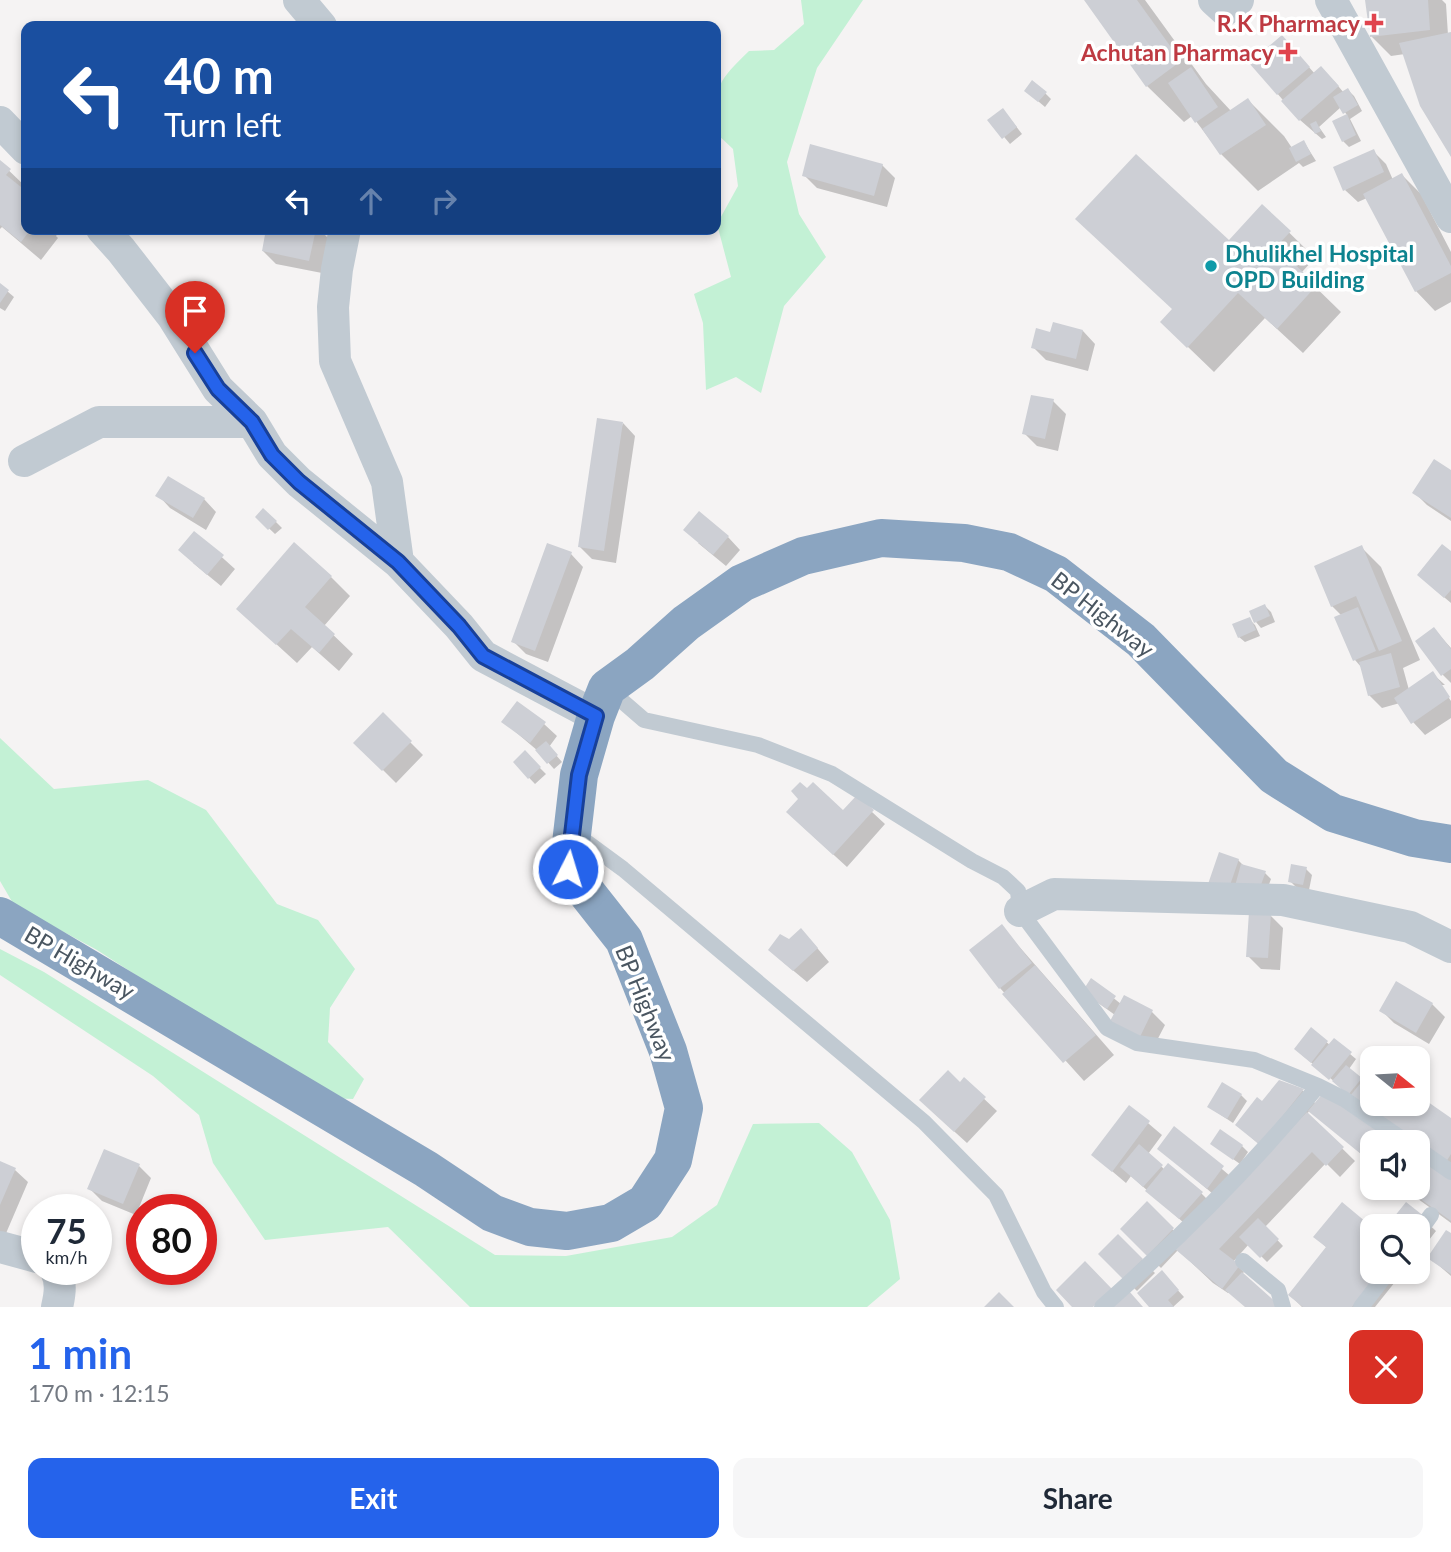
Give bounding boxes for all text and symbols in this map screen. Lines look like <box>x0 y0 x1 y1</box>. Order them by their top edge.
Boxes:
place label: R.K Pharmacy <box>1217 9 1361 37</box>
marker: R.K Pharmacy <box>1366 15 1382 31</box>
place label: Achutan Pharmacy <box>1080 38 1275 66</box>
marker: Achutan Pharmacy <box>1280 44 1296 60</box>
text: 40 m <box>164 46 274 104</box>
icon: left <box>49 49 140 140</box>
text: Turn left <box>164 105 281 144</box>
icon: left <box>279 182 317 220</box>
icon: ahead <box>352 182 390 220</box>
icon: right <box>425 182 463 220</box>
place label: Dhulikhel Hospital OPD Building <box>1225 239 1414 293</box>
marker: Dhulikhel Hospital OPD Building <box>1203 258 1219 274</box>
pin <box>165 281 225 353</box>
icon: arrive <box>176 292 214 330</box>
street label: BP Highway <box>1046 565 1160 663</box>
position arrow <box>531 832 605 906</box>
street label: BP Highway <box>20 919 140 1005</box>
street label: BP Highway <box>610 941 682 1065</box>
north arrow <box>1360 1046 1430 1116</box>
map controls <box>1360 1046 1430 1284</box>
button: sound <box>1360 1130 1430 1200</box>
speed limit sign: 80 <box>126 1194 217 1285</box>
text: 75 <box>46 1209 87 1251</box>
button: search <box>1360 1214 1430 1284</box>
text: km/h <box>45 1246 88 1268</box>
text: 1 min <box>28 1328 132 1378</box>
button: close <box>1349 1330 1423 1404</box>
text: 170 m · 12:15 <box>28 1379 170 1407</box>
button: Exit <box>28 1458 719 1538</box>
button: Share <box>733 1458 1423 1538</box>

